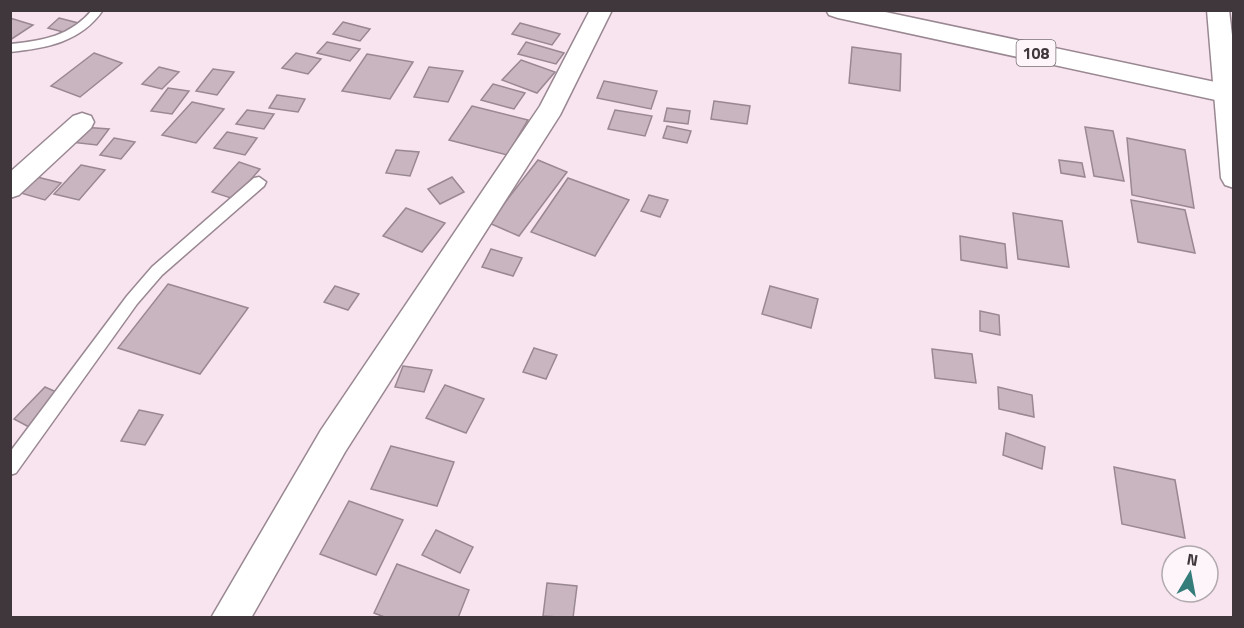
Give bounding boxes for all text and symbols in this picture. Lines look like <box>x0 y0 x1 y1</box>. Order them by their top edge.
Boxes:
road number: 108 <box>1016 40 1056 66</box>
north arrow <box>1160 544 1220 604</box>
text: N <box>1185 546 1200 572</box>

